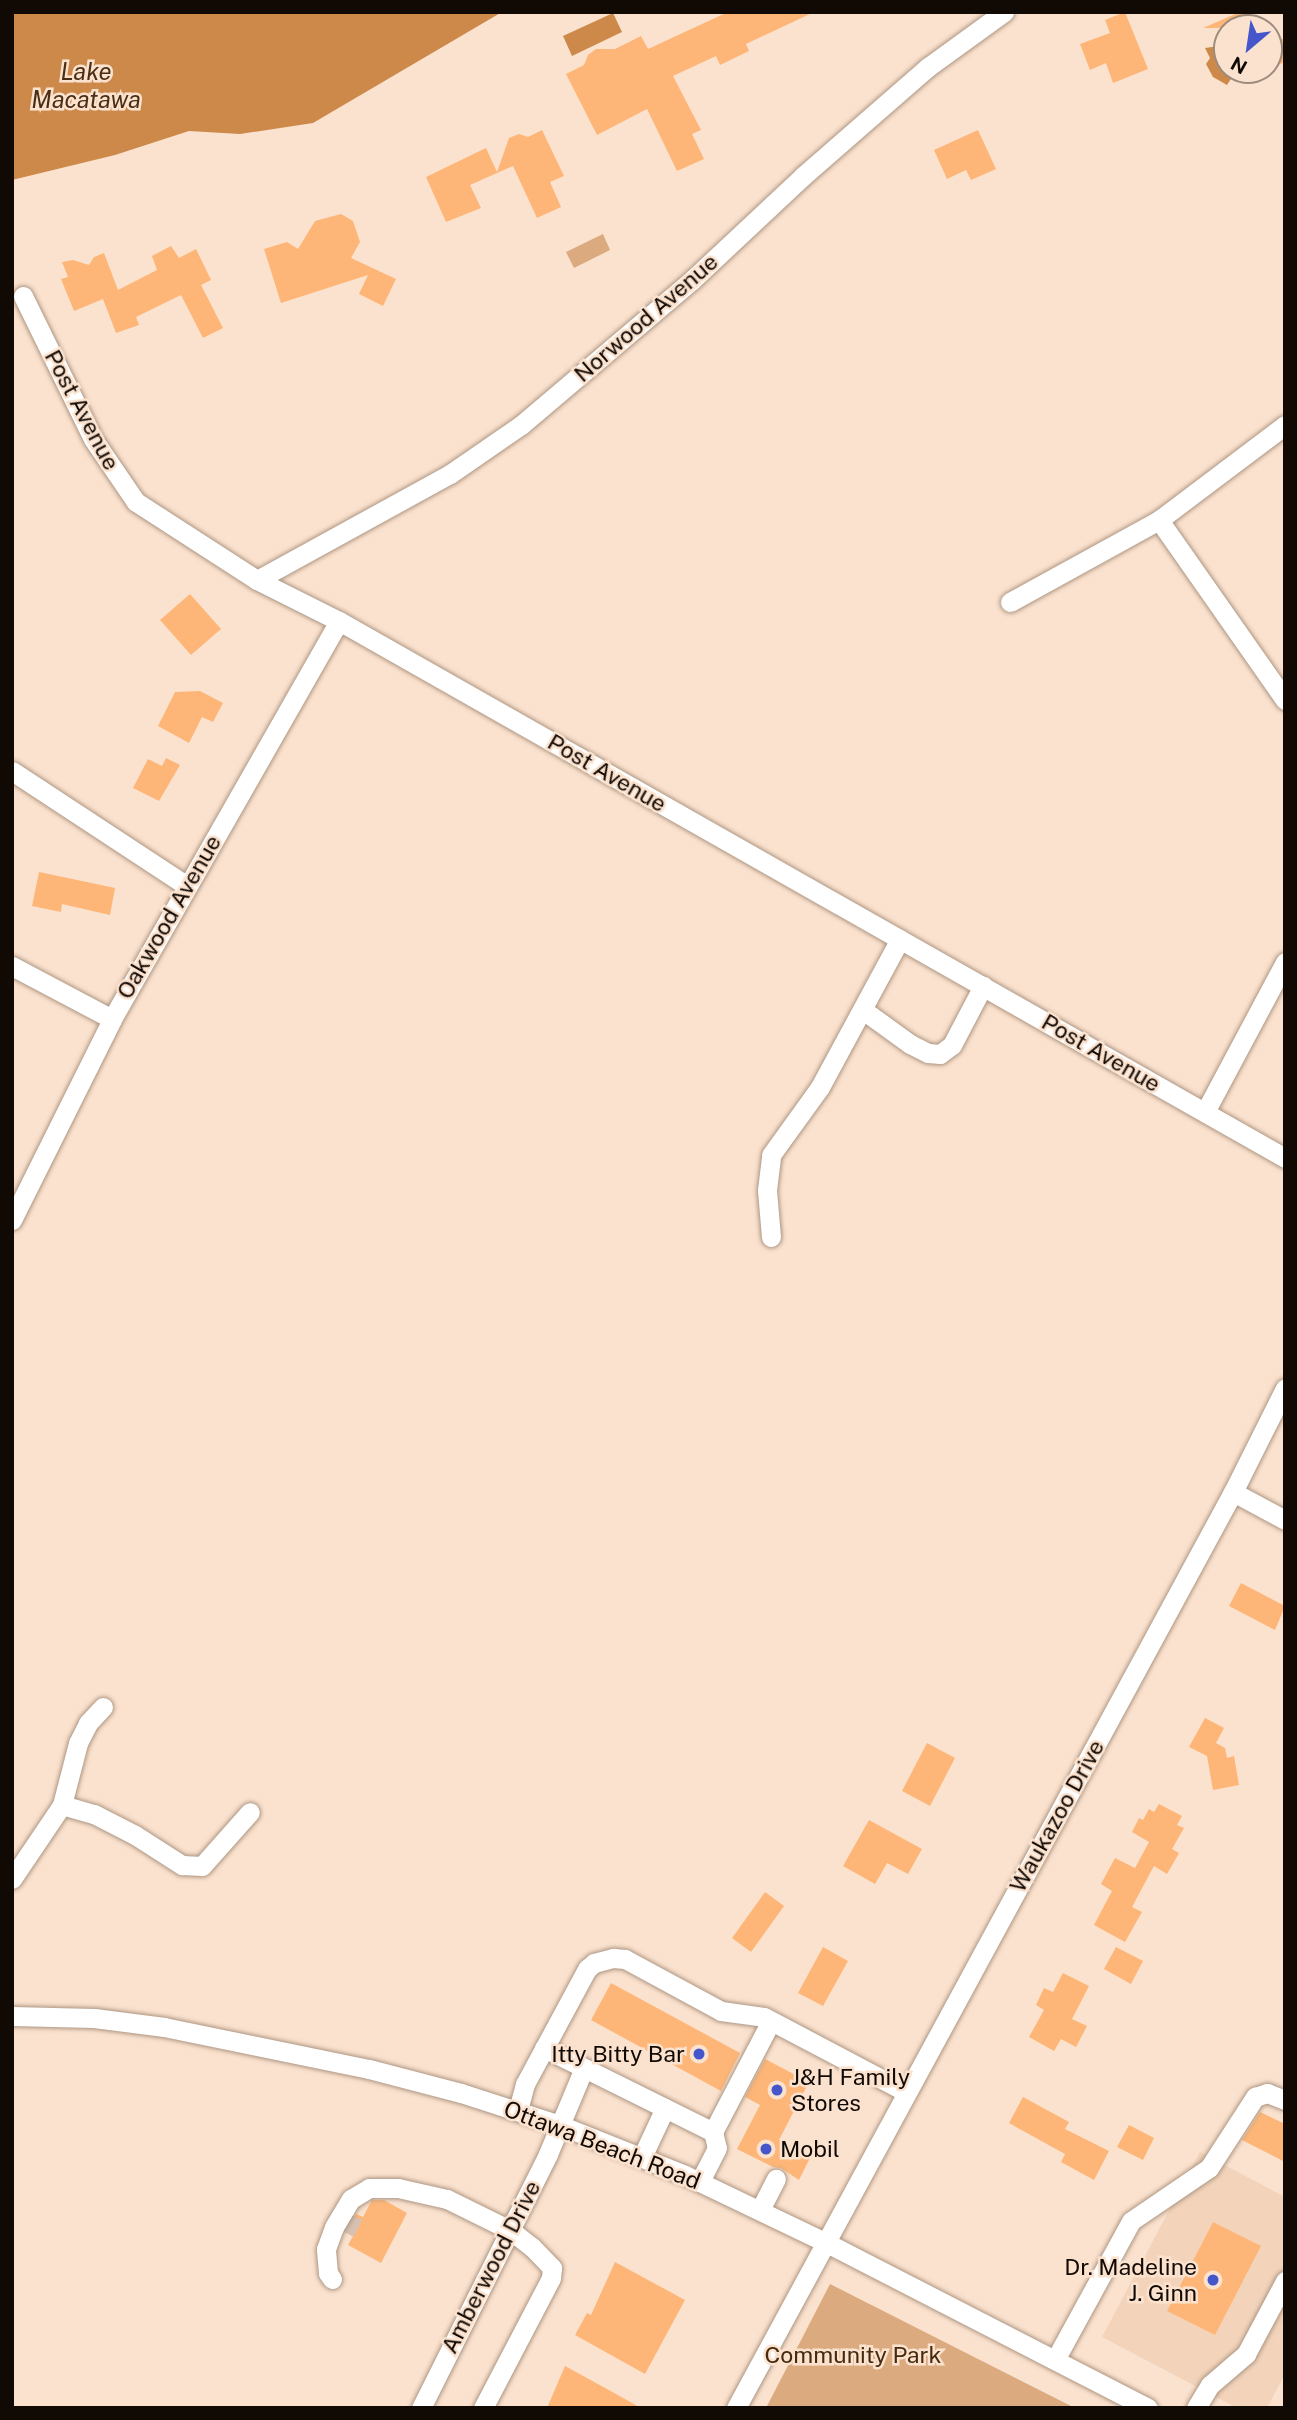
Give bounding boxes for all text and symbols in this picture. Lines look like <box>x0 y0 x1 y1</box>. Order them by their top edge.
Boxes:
north arrow <box>1213 14 1283 84</box>
text: N <box>1227 52 1251 79</box>
water label: Lake Macatawa <box>31 58 141 114</box>
street label: Norwood Avenue <box>568 248 724 388</box>
street label: Post Avenue <box>39 345 125 475</box>
street label: Post Avenue <box>543 728 671 818</box>
street label: Oakwood Avenue <box>111 830 227 1004</box>
street label: Post Avenue <box>1037 1008 1165 1098</box>
street label: Waukazoo Drive <box>1004 1735 1110 1897</box>
place label: Itty Bitty Bar <box>551 2040 685 2068</box>
marker: Itty Bitty Bar <box>691 2046 707 2062</box>
place label: J&H Family Stores <box>791 2063 910 2117</box>
marker: J&H Family Stores <box>769 2082 785 2098</box>
street label: Ottawa Beach Road <box>500 2095 704 2195</box>
place label: Mobil <box>780 2135 840 2163</box>
marker: Mobil <box>758 2141 774 2157</box>
street label: Amberwood Drive <box>435 2176 547 2358</box>
place label: Dr. Madeline J. Ginn <box>1064 2253 1197 2307</box>
marker: Dr. Madeline J. Ginn <box>1203 2270 1223 2290</box>
park label: Community Park <box>765 2341 941 2369</box>

